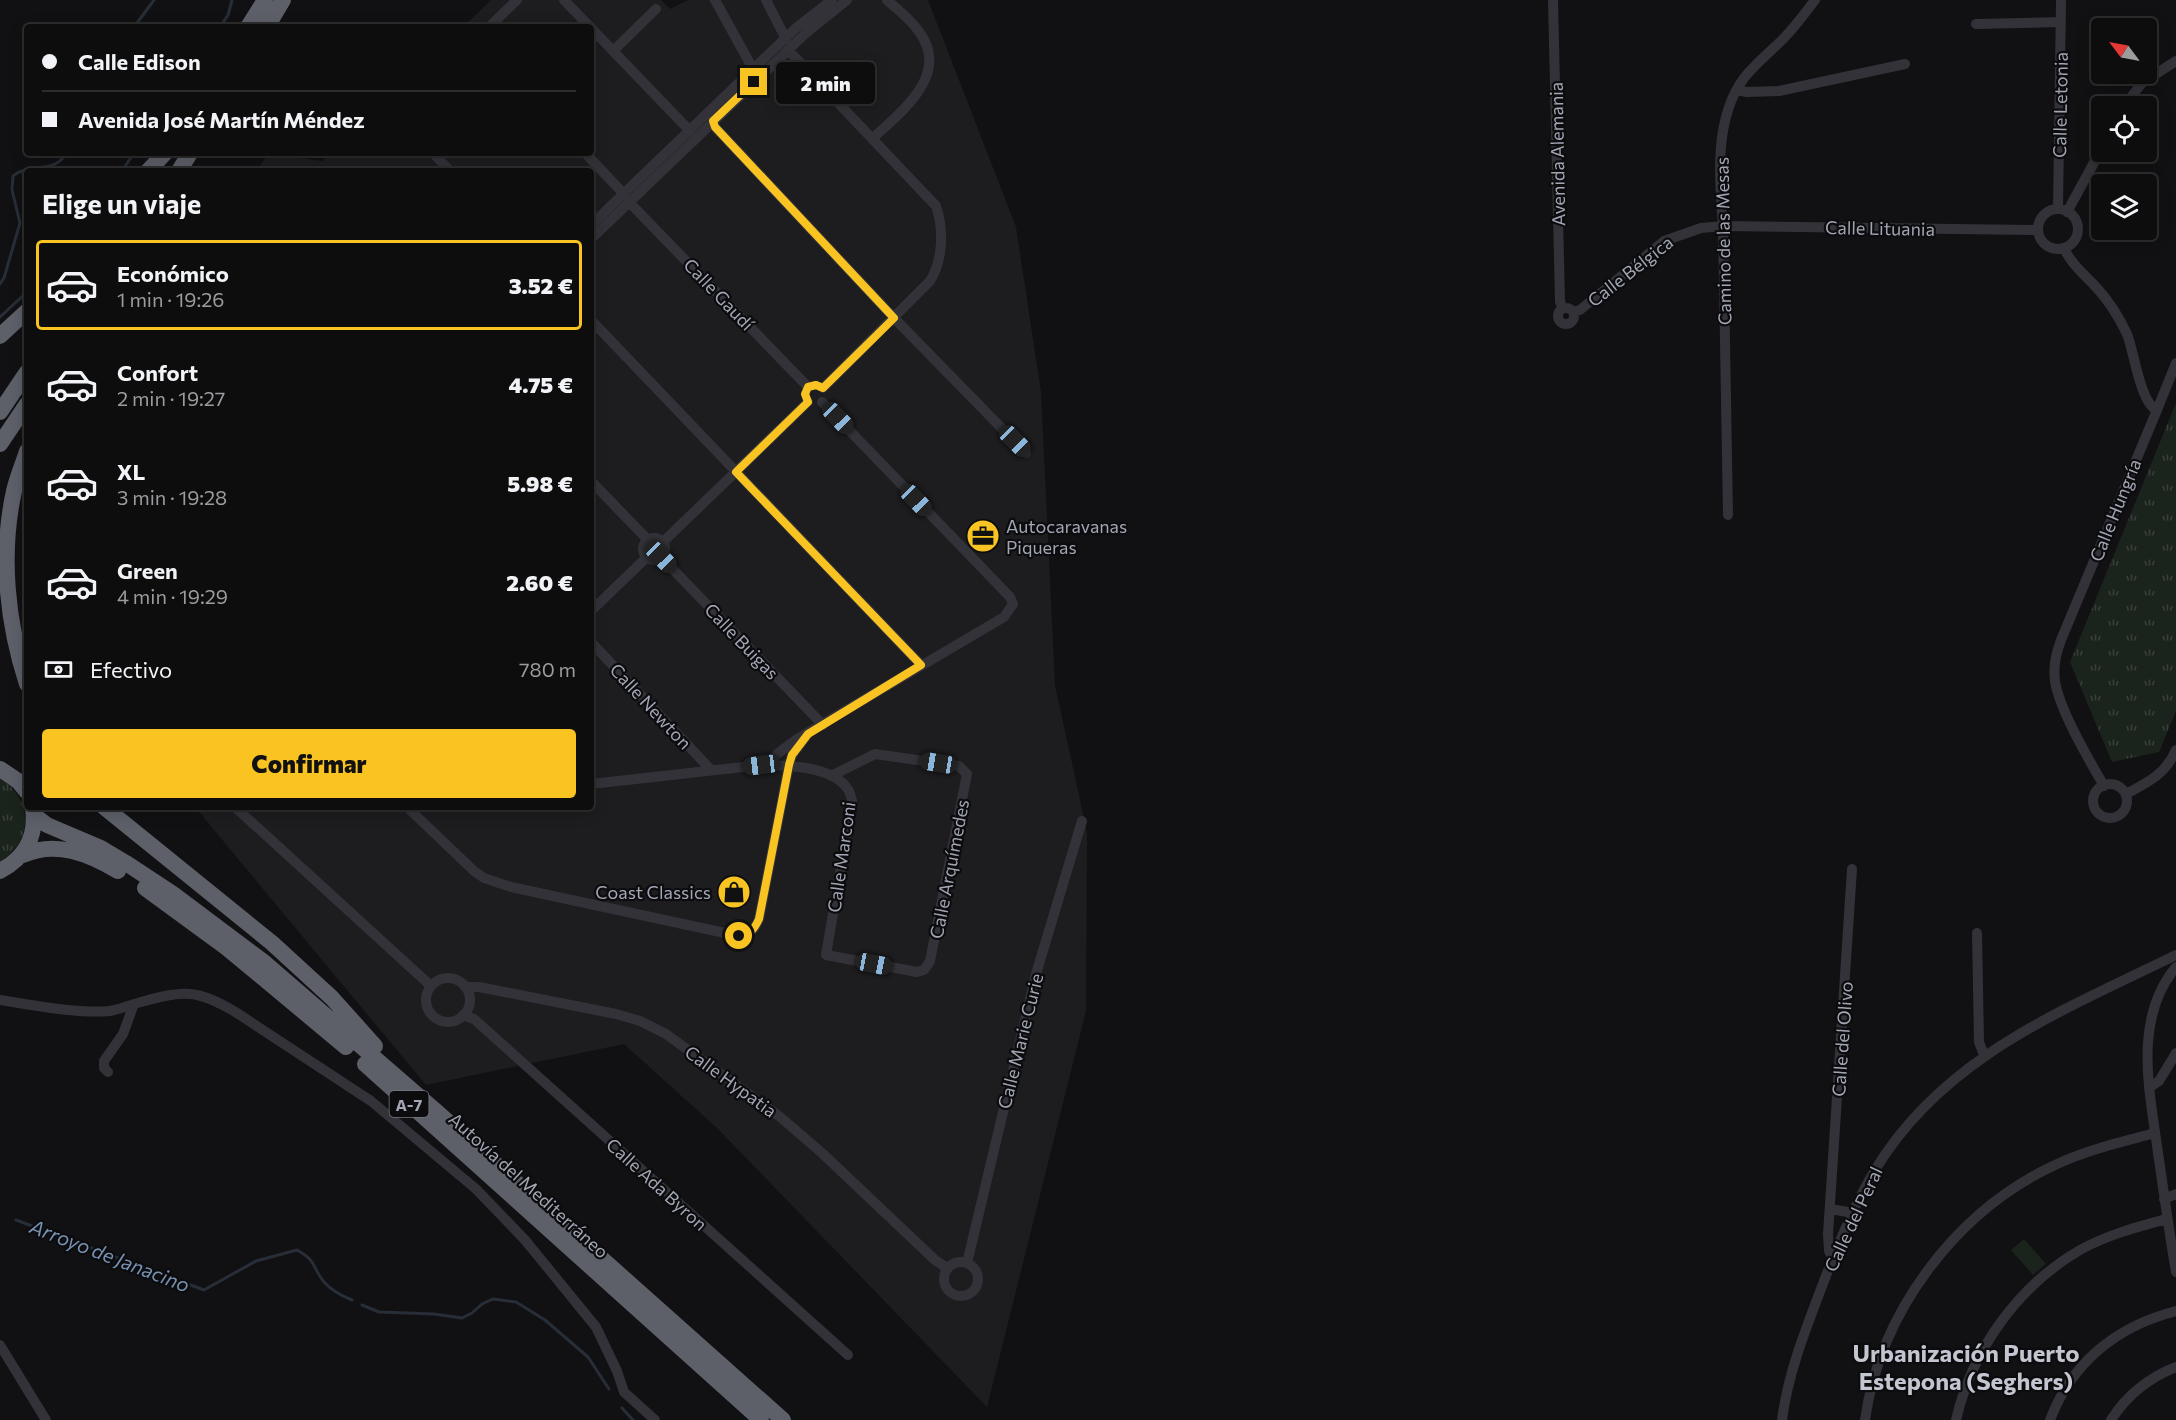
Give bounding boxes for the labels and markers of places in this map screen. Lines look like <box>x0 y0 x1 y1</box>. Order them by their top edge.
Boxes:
place label: Autocaravanas Piqueras <box>1006 515 1127 558</box>
office icon: Autocaravanas Piqueras <box>965 518 1001 554</box>
shop icon: Coast Classics <box>716 874 752 910</box>
place label: Coast Classics <box>595 881 711 903</box>

